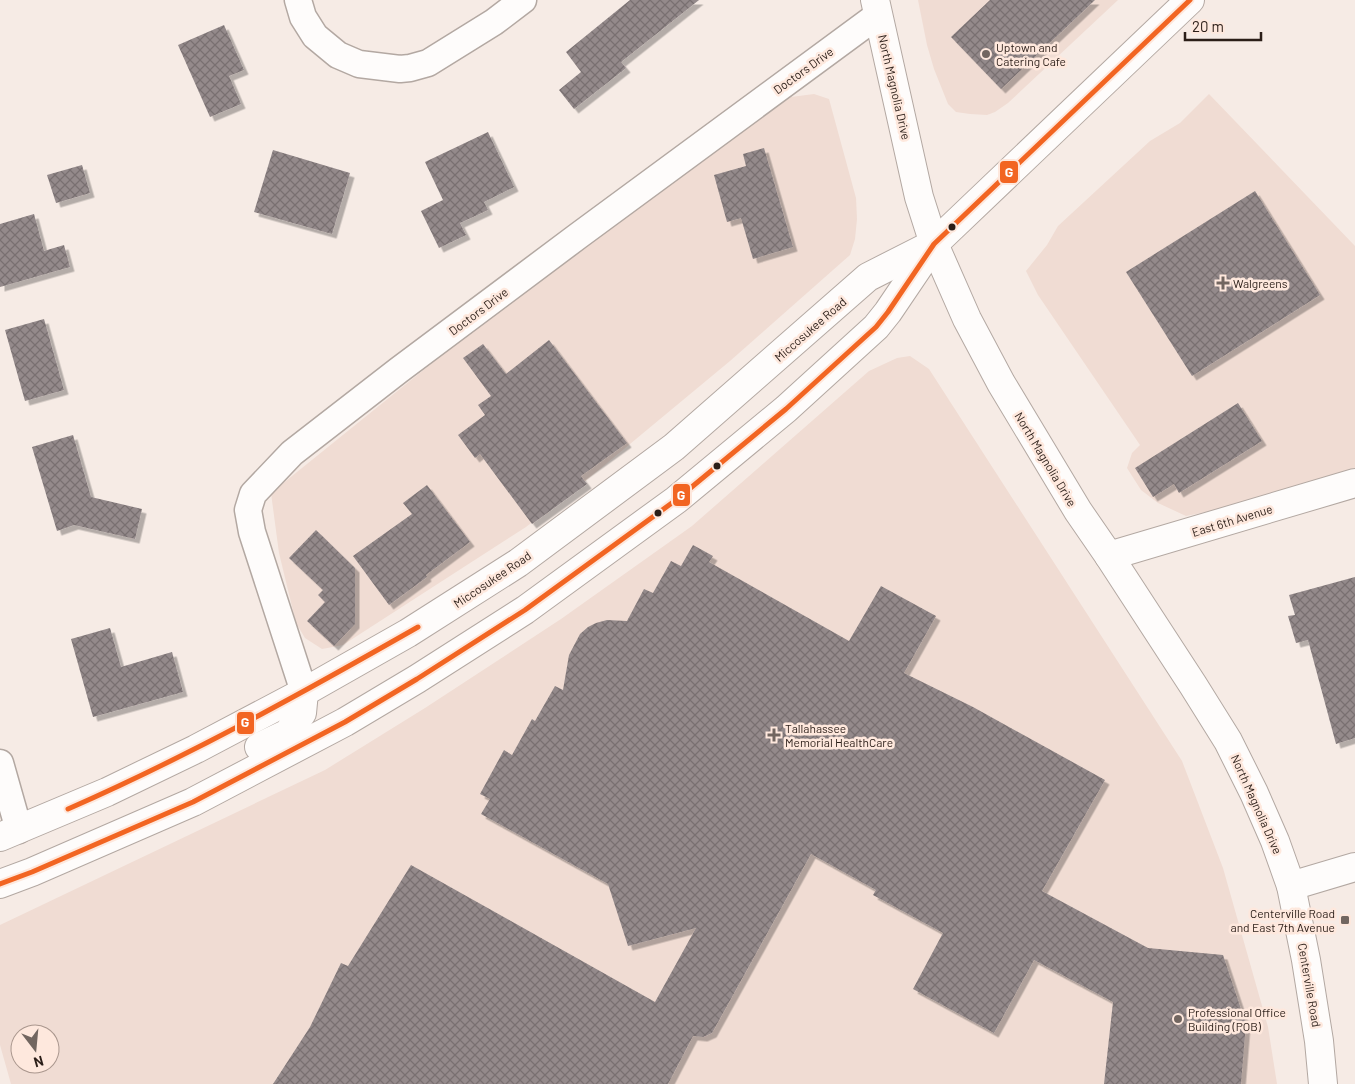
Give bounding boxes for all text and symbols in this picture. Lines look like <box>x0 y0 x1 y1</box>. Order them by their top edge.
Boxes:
scale bar <box>1185 10 1261 42</box>
text: 20 m <box>1192 17 1224 35</box>
street label: North Magnolia Drive <box>876 33 914 141</box>
place label: Uptown and Catering Cafe <box>996 40 1066 68</box>
street label: Doctors Drive <box>771 44 835 96</box>
marker: Uptown and Catering Cafe <box>980 48 992 60</box>
line badge: G <box>999 160 1019 184</box>
text: G <box>1005 163 1013 180</box>
unlabelled marker <box>947 222 957 232</box>
place label: Walgreens <box>1233 276 1288 290</box>
marker: Walgreens <box>1217 277 1229 289</box>
street label: Doctors Drive <box>446 284 510 338</box>
street label: Miccosukee Road <box>771 294 849 364</box>
street label: North Magnolia Drive <box>1012 409 1080 509</box>
unlabelled marker <box>712 461 722 471</box>
line badge: G <box>672 483 691 507</box>
text: G <box>677 486 685 503</box>
street label: East 6th Avenue <box>1190 501 1274 539</box>
unlabelled marker <box>653 508 663 518</box>
street label: Miccosukee Road <box>451 548 533 610</box>
line badge: G <box>236 711 255 735</box>
text: G <box>241 713 249 730</box>
place label: Tallahassee Memorial HealthCare <box>785 721 893 749</box>
marker: Tallahassee Memorial HealthCare <box>767 728 781 742</box>
street label: North Magnolia Drive <box>1229 752 1285 856</box>
place label: Centerville Road and East 7th Avenue <box>1231 906 1335 934</box>
marker: Centerville Road and East 7th Avenue <box>1339 914 1351 926</box>
street label: Centerville Road <box>1296 942 1324 1028</box>
place label: Professional Office Building (POB) <box>1188 1005 1286 1033</box>
marker: Professional Office Building (POB) <box>1172 1013 1184 1025</box>
north arrow <box>10 1024 60 1074</box>
text: N <box>32 1053 46 1071</box>

